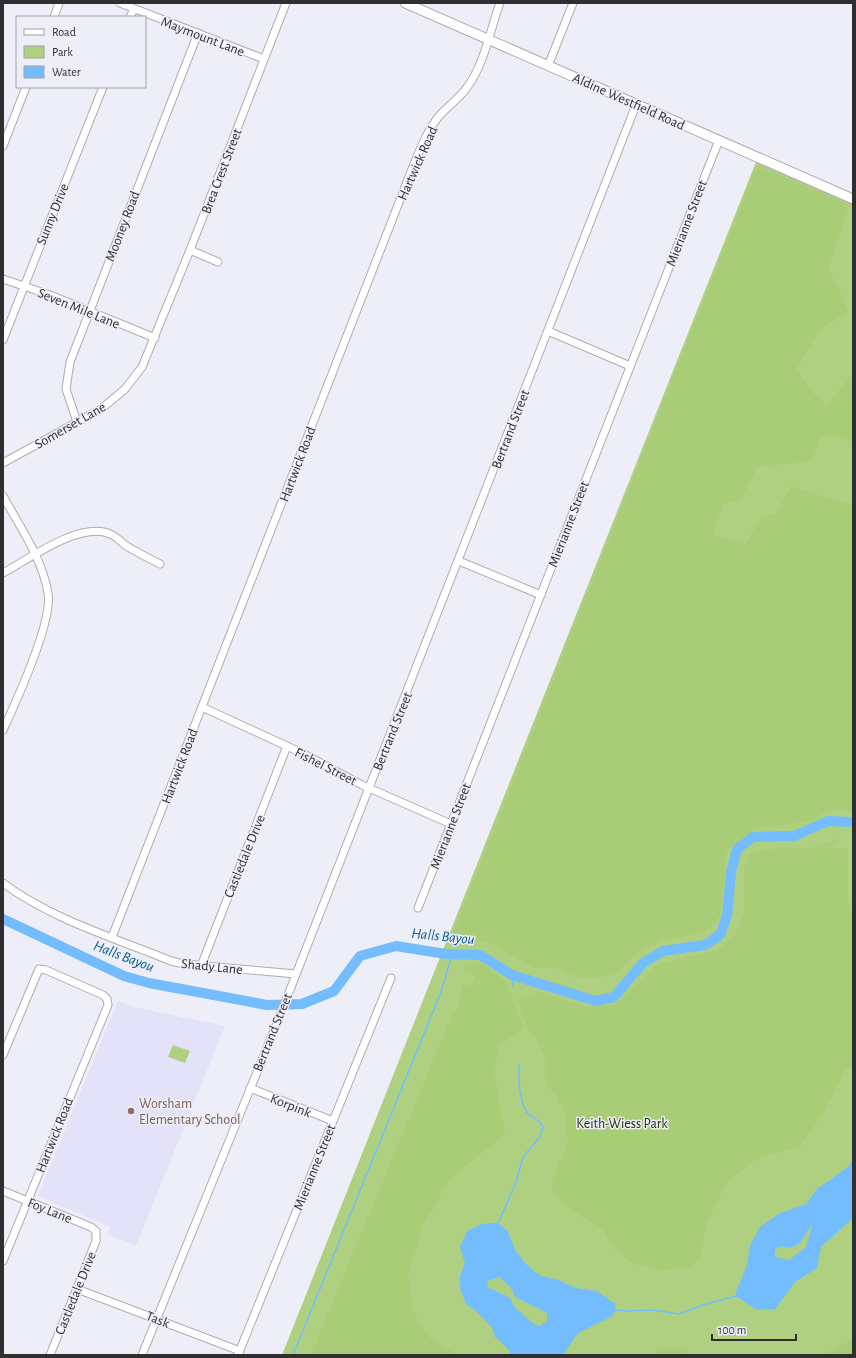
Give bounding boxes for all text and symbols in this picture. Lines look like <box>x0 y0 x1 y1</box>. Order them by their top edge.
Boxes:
street label: Maymount Lane <box>159 15 246 59</box>
legend <box>16 16 146 88</box>
text: Road <box>52 26 76 38</box>
text: Park <box>52 46 73 58</box>
text: Water <box>52 66 81 78</box>
street label: Aldine Westfield Road <box>570 71 687 133</box>
street label: Hartwick Road <box>395 124 440 203</box>
street label: Brea Crest Street <box>199 126 245 216</box>
street label: Mierianne Street <box>664 178 710 268</box>
street label: Sunny Drive <box>34 182 72 247</box>
street label: Mooney Road <box>103 189 143 263</box>
street label: Seven Mile Lane <box>36 286 122 332</box>
street label: Bertrand Street <box>489 387 533 471</box>
street label: Somerset Lane <box>33 400 108 452</box>
street label: Hartwick Road <box>277 425 319 504</box>
street label: Mierianne Street <box>546 479 592 569</box>
street label: Bertrand Street <box>371 690 415 773</box>
street label: Hartwick Road <box>159 727 201 806</box>
street label: Fishel Street <box>292 745 359 789</box>
street label: Mierianne Street <box>428 781 474 871</box>
street label: Castledale Drive <box>222 813 268 900</box>
water label: Halls Bayou <box>411 926 475 947</box>
water label: Halls Bayou <box>91 938 156 975</box>
street label: Shady Lane <box>181 957 243 977</box>
street label: Bertrand Street <box>251 991 295 1074</box>
street label: Korpink <box>268 1091 314 1121</box>
street label: Hartwick Road <box>34 1096 76 1175</box>
place label: Worsham Elementary School <box>139 1097 241 1127</box>
marker: Worsham Elementary School <box>126 1106 136 1116</box>
park label: Keith-Wiess Park <box>576 1117 668 1131</box>
street label: Mierianne Street <box>291 1122 339 1212</box>
street label: Foy Lane <box>26 1196 74 1226</box>
street label: Castledale Drive <box>53 1250 99 1337</box>
street label: Task <box>144 1309 172 1331</box>
scale bar <box>712 1316 796 1342</box>
text: 100 m <box>718 1324 746 1336</box>

